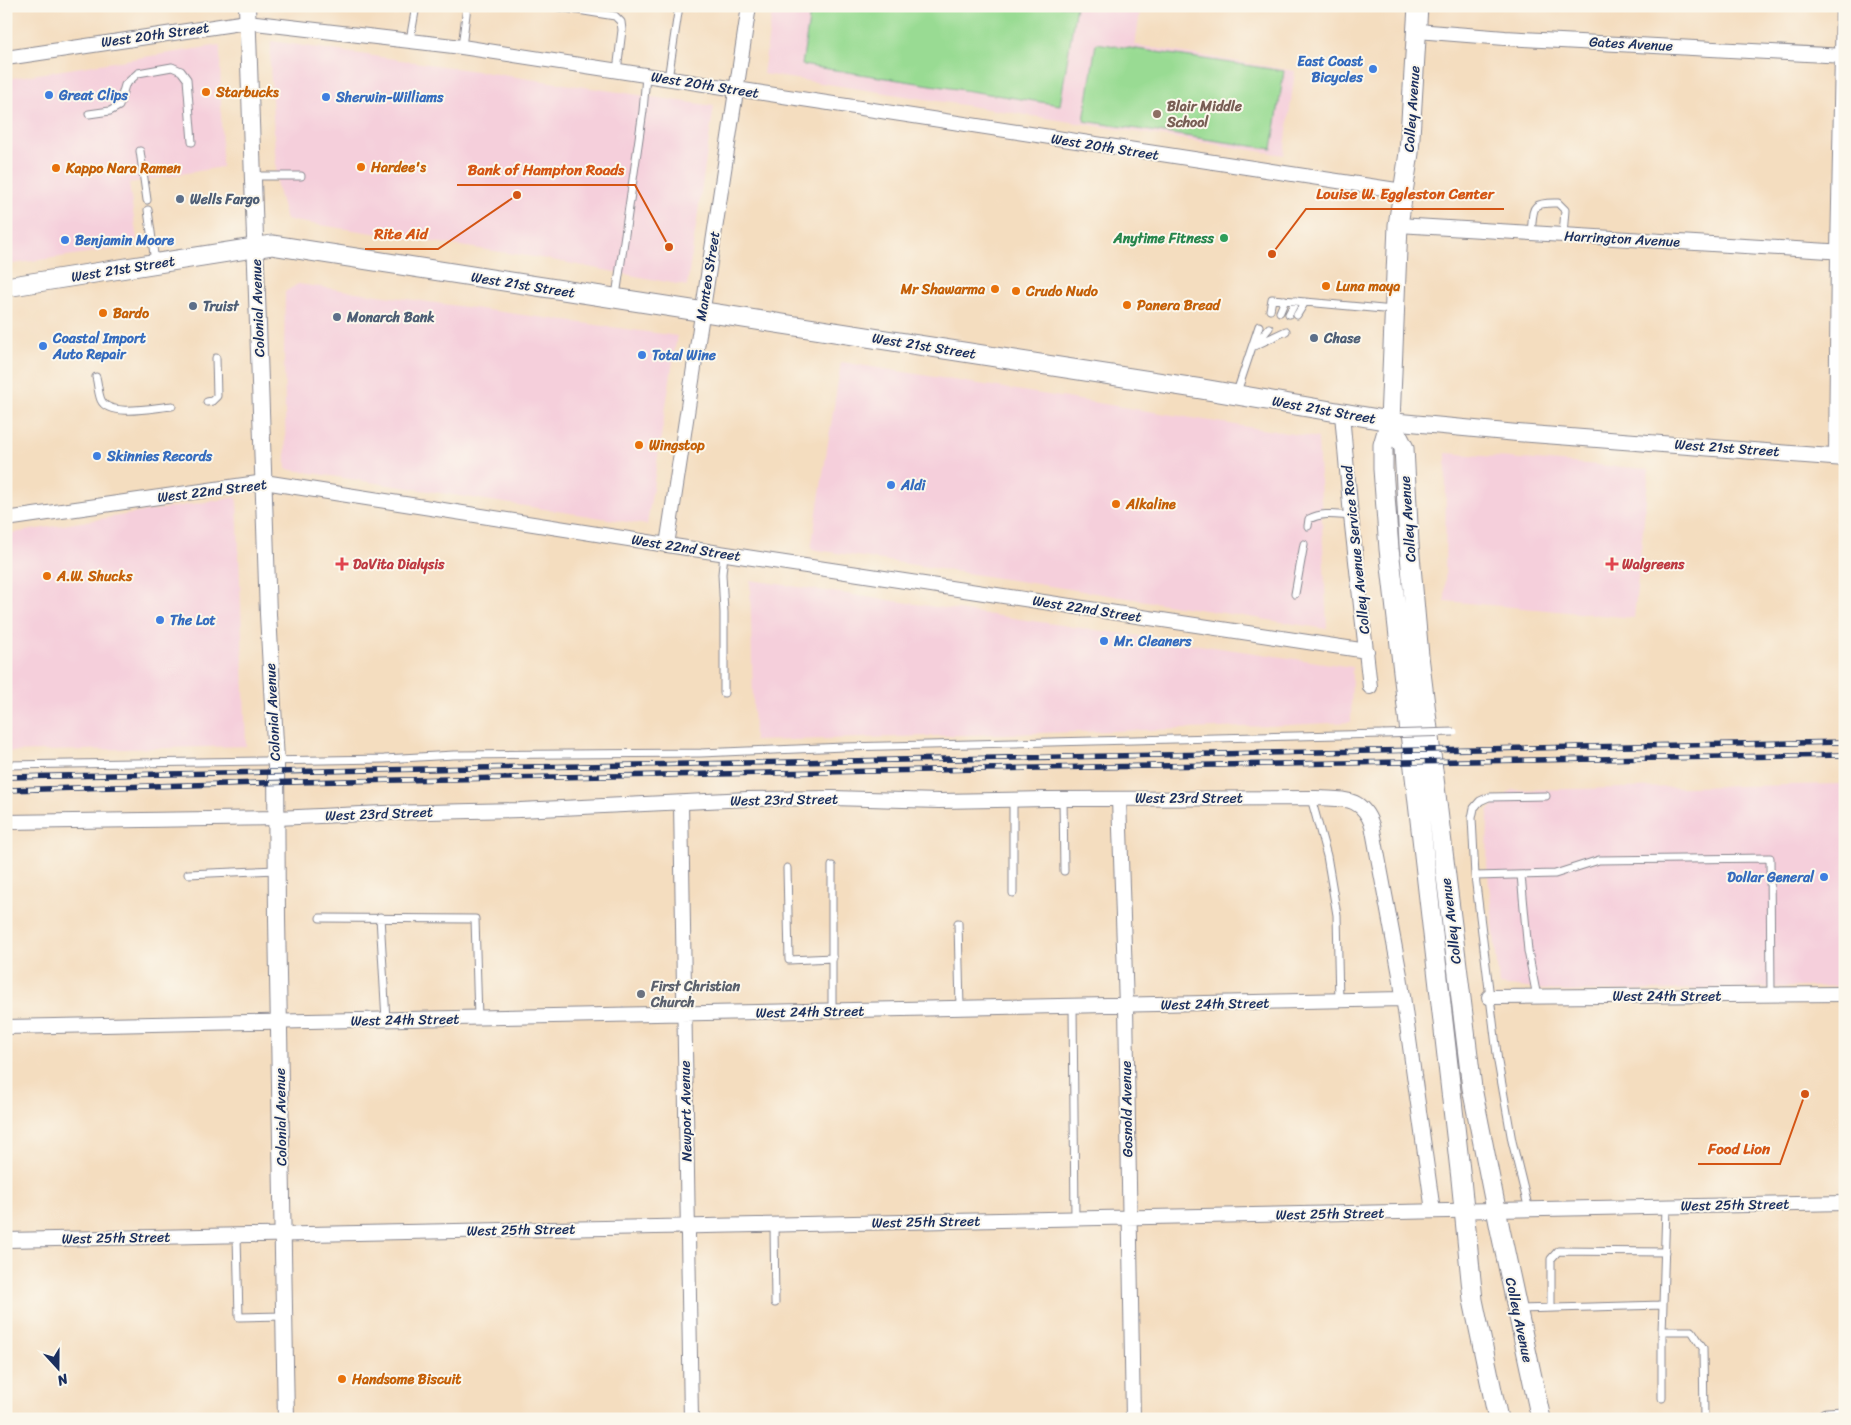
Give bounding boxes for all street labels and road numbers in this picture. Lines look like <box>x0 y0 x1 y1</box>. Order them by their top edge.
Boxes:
street label: West 20th Street <box>99 15 211 55</box>
street label: Gates Avenue <box>1588 29 1674 59</box>
street label: West 20th Street <box>649 64 761 106</box>
street label: Colley Avenue <box>1397 65 1427 153</box>
street label: West 20th Street <box>1049 126 1161 168</box>
street label: Harrington Avenue <box>1563 223 1681 255</box>
street label: Manteo Street <box>689 229 727 323</box>
street label: West 21st Street <box>69 248 177 290</box>
street label: Colonial Avenue <box>244 259 272 357</box>
street label: West 21st Street <box>469 264 577 306</box>
street label: West 21st Street <box>870 325 978 367</box>
street label: West 21st Street <box>1270 389 1378 431</box>
street label: West 21st Street <box>1674 432 1780 464</box>
street label: Colley Avenue Service Road <box>1335 463 1377 636</box>
street label: West 22nd Street <box>156 472 268 510</box>
street label: Colley Avenue <box>1393 475 1423 563</box>
street label: West 22nd Street <box>630 527 742 569</box>
street label: West 22nd Street <box>1031 588 1143 630</box>
street label: Colonial Avenue <box>258 662 288 762</box>
street label: West 23rd Street <box>1135 786 1243 811</box>
street label: West 23rd Street <box>730 787 838 813</box>
street label: West 23rd Street <box>325 800 433 828</box>
street label: Colley Avenue <box>1433 877 1469 965</box>
street label: West 24th Street <box>1613 984 1721 1009</box>
street label: West 24th Street <box>1160 991 1270 1017</box>
street label: West 24th Street <box>755 999 865 1025</box>
street label: West 24th Street <box>350 1007 460 1033</box>
street label: Newport Avenue <box>673 1060 699 1162</box>
street label: Gosnold Avenue <box>1114 1060 1140 1158</box>
street label: Colonial Avenue <box>268 1068 294 1166</box>
street label: West 25th Street <box>1680 1192 1790 1218</box>
street label: West 25th Street <box>1275 1201 1385 1227</box>
street label: West 25th Street <box>871 1209 981 1235</box>
street label: West 25th Street <box>466 1217 576 1243</box>
street label: West 25th Street <box>61 1225 171 1251</box>
street label: Colley Avenue <box>1498 1275 1540 1365</box>

